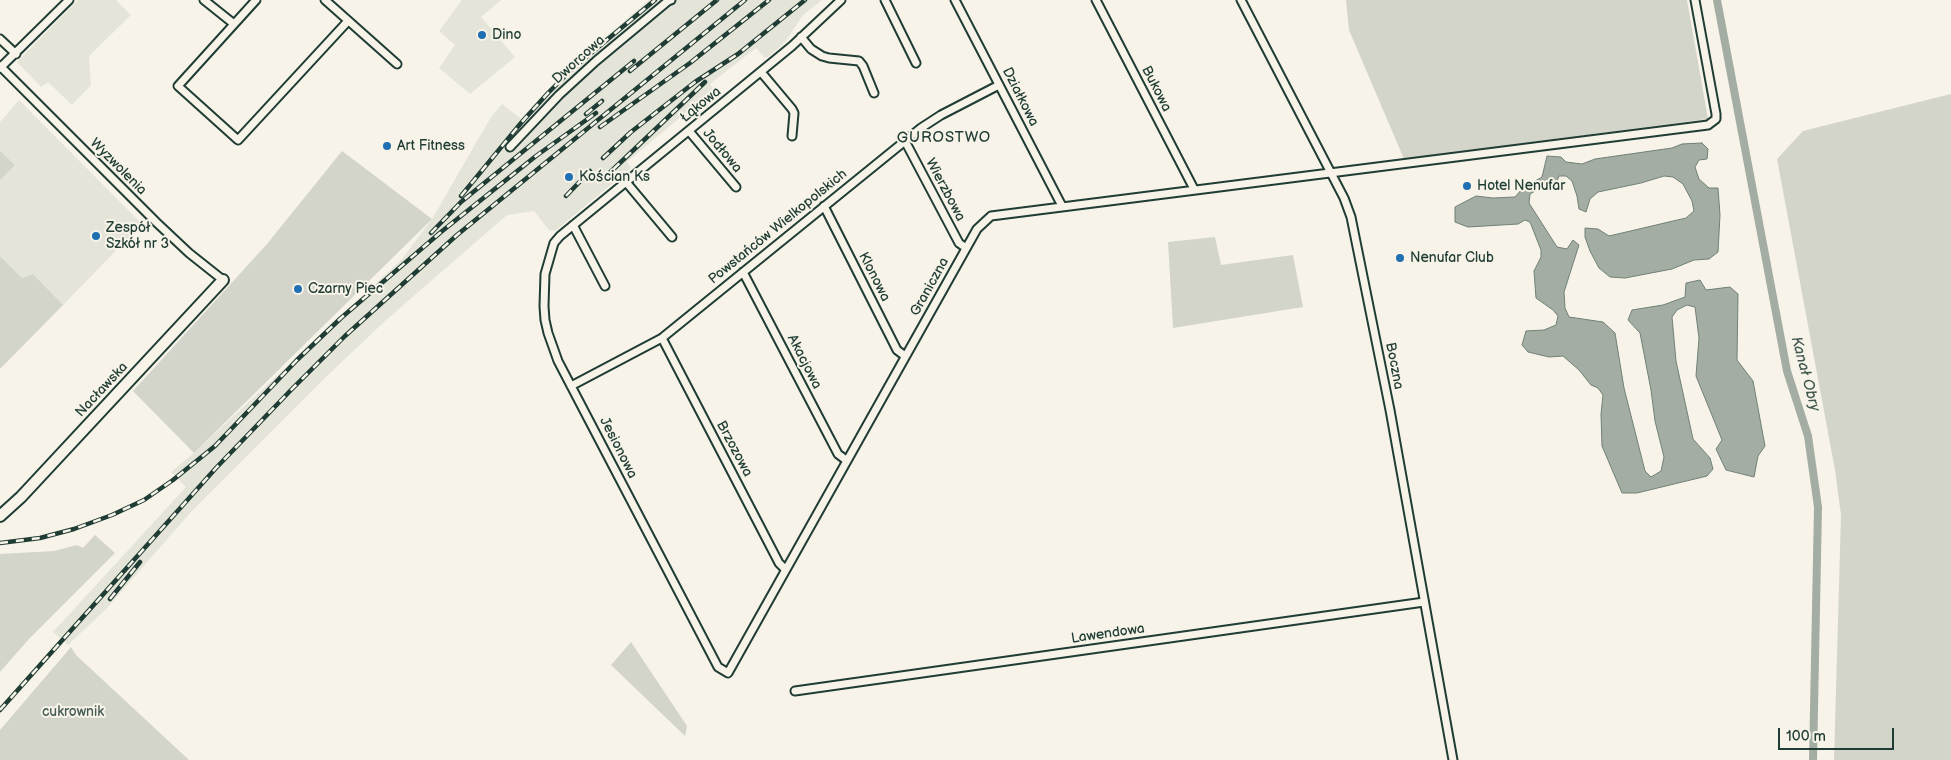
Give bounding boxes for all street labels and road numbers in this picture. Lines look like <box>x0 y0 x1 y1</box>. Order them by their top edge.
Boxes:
street label: Dworcowa <box>549 32 609 88</box>
street label: Bukowa <box>1137 63 1175 115</box>
street label: Działkowa <box>998 65 1042 129</box>
street label: Łąkowa <box>677 84 725 126</box>
street label: Jodłowa <box>699 126 745 176</box>
street label: Wyzwolenia <box>86 135 150 199</box>
street label: Wierzbowa <box>921 156 969 224</box>
street label: Powstańców Wielkopolskich <box>705 166 851 288</box>
street label: Klonowa <box>854 250 894 304</box>
street label: Graniczna <box>907 255 953 319</box>
street label: Akacjowa <box>783 332 825 392</box>
street label: Boczna <box>1381 341 1407 391</box>
street label: Nacławska <box>72 359 132 421</box>
street label: Jesionowa <box>595 415 641 481</box>
street label: Brzozowa <box>712 418 756 480</box>
street label: Lawendowa <box>1070 621 1146 647</box>

